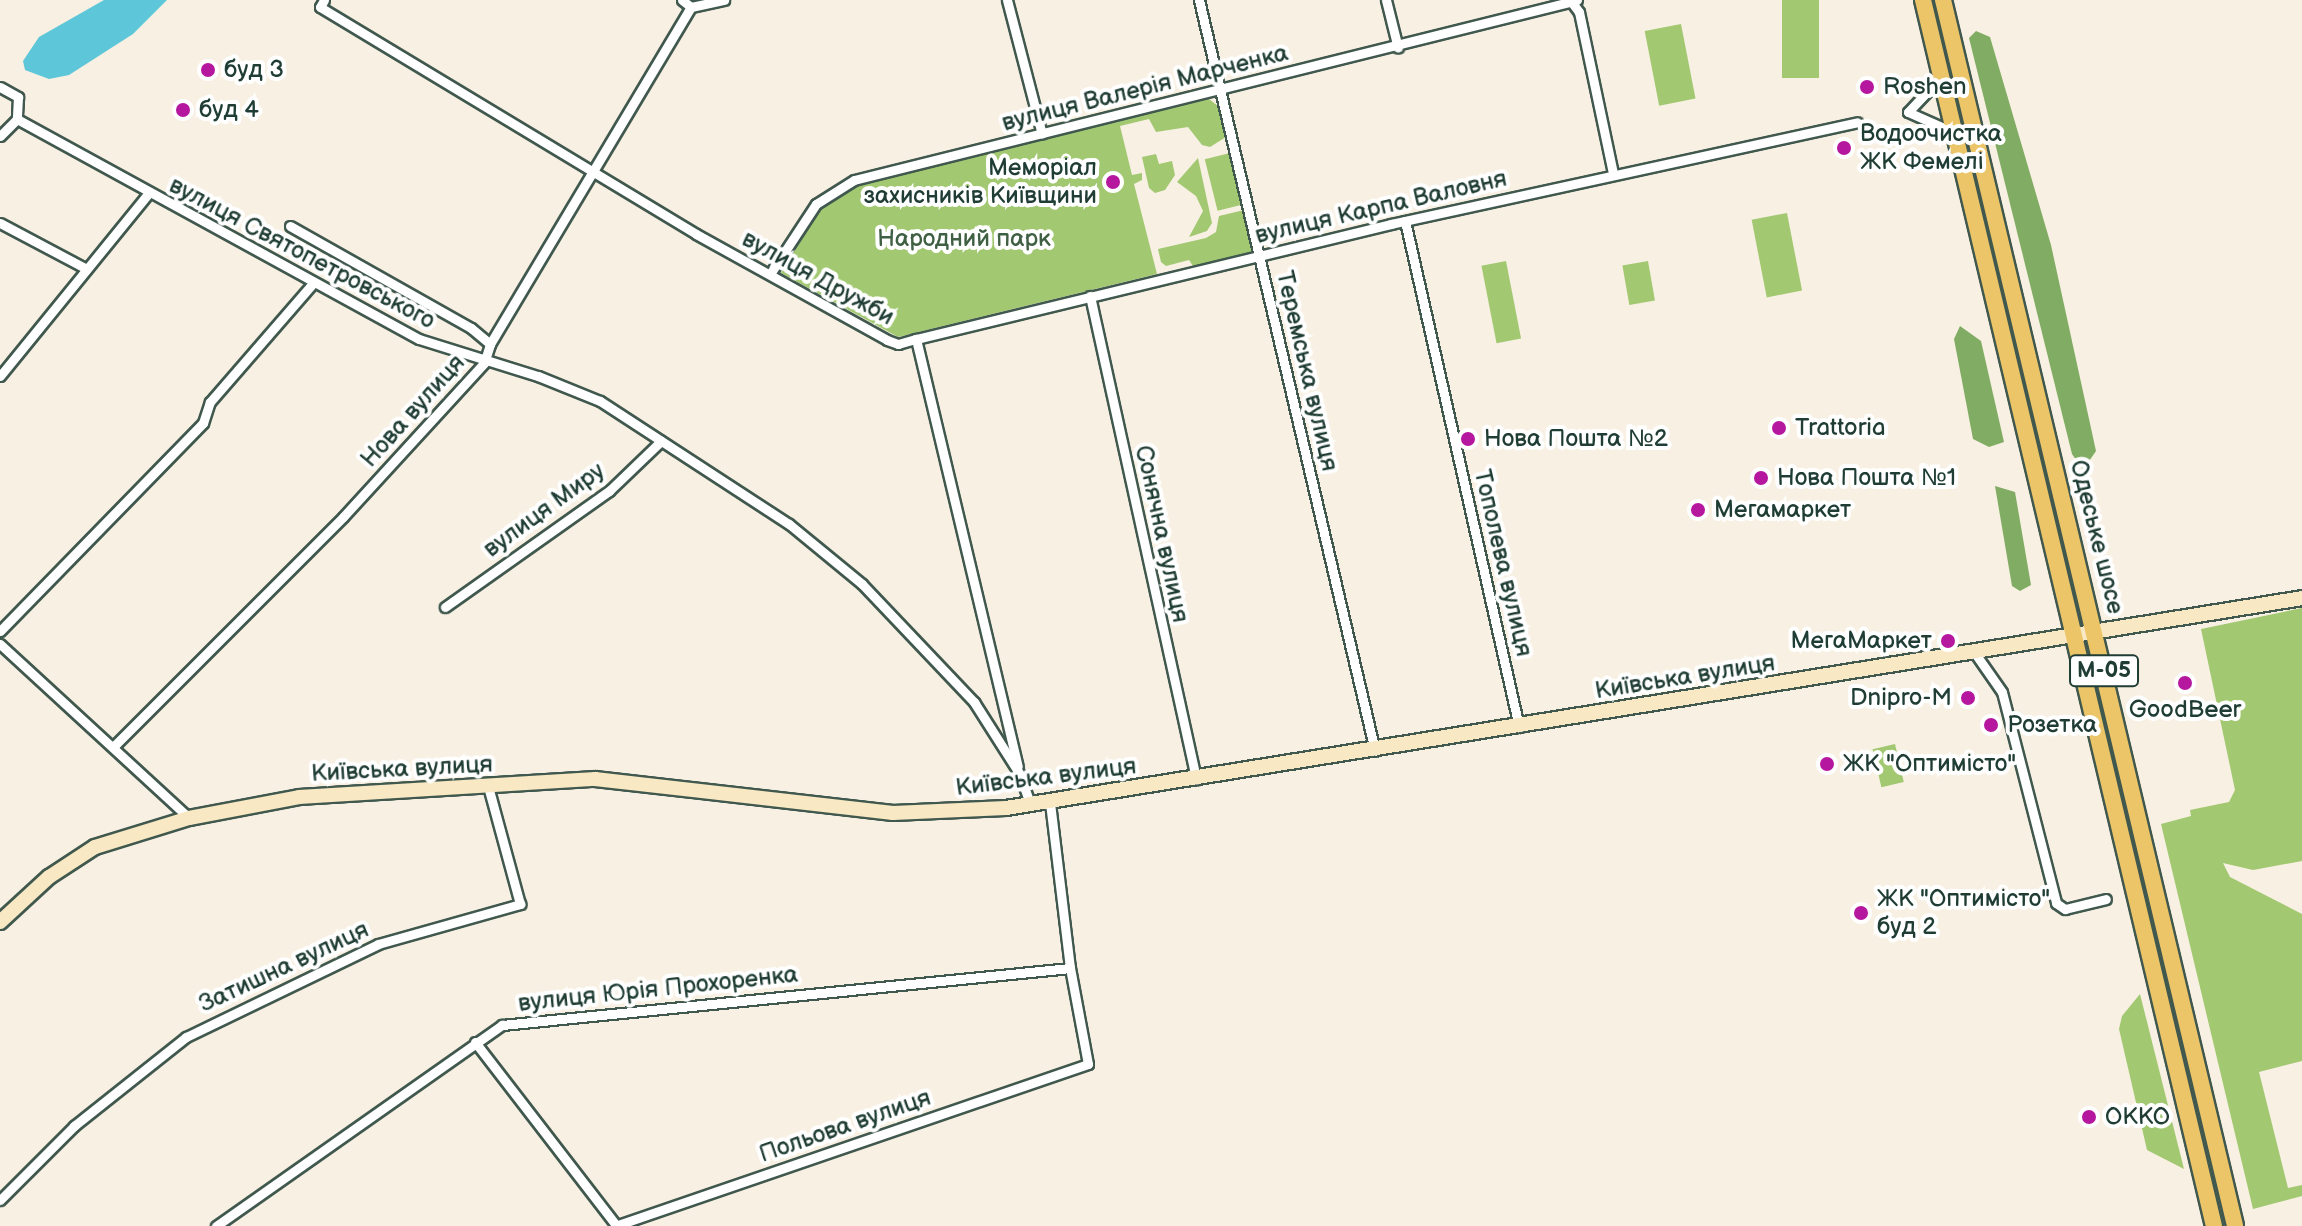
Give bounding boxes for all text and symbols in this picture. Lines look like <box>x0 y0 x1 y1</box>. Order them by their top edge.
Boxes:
street label: вулиця Валерія Марченка <box>999 38 1291 138</box>
place label: буд 3 <box>224 56 284 84</box>
marker: буд 3 <box>199 61 217 79</box>
place label: Roshen <box>1883 73 1967 101</box>
marker: Roshen <box>1858 78 1876 96</box>
place label: буд 4 <box>199 96 259 124</box>
marker: буд 4 <box>174 101 192 119</box>
place label: Водоочистка ЖК Фемелі <box>1860 120 2002 176</box>
marker: Водоочистка ЖК Фемелі <box>1835 139 1853 157</box>
place label: Меморіал захисників Київщини <box>863 154 1097 210</box>
street label: вулиця Карпа Валовня <box>1252 164 1510 250</box>
street label: вулиця Святопетровського <box>164 171 440 335</box>
marker: Меморіал захисників Київщини <box>1104 173 1122 191</box>
street label: вулиця Дружби <box>737 224 899 332</box>
park label: Народний парк <box>877 225 1051 253</box>
street label: Теремська вулиця <box>1270 268 1344 474</box>
street label: Нова вулиця <box>355 349 471 473</box>
place label: Trattoria <box>1795 414 1886 442</box>
marker: Trattoria <box>1770 419 1788 437</box>
place label: Нова Пошта №2 <box>1484 425 1668 453</box>
marker: Нова Пошта №2 <box>1459 430 1477 448</box>
street label: Сонячна вулиця <box>1129 443 1195 625</box>
street label: вулиця Миру <box>478 456 610 564</box>
street label: Одеське шосе <box>2064 457 2130 617</box>
place label: Нова Пошта №1 <box>1777 464 1956 492</box>
street label: Тополева вулиця <box>1467 467 1539 659</box>
marker: Нова Пошта №1 <box>1752 469 1770 487</box>
place label: Мегамаркет <box>1714 496 1851 524</box>
marker: Мегамаркет <box>1689 501 1707 519</box>
place label: МегаМаркет <box>1791 627 1932 655</box>
marker: МегаМаркет <box>1939 632 1957 650</box>
street label: Київська вулиця <box>1593 649 1777 705</box>
road number: М-05 <box>2068 653 2140 689</box>
marker: GoodBeer <box>2176 674 2194 692</box>
place label: Dnipro-M <box>1850 684 1952 712</box>
marker: Dnipro-M <box>1959 689 1977 707</box>
place label: GoodBeer <box>2129 696 2241 724</box>
place label: Розетка <box>2007 711 2097 739</box>
marker: Розетка <box>1982 716 2000 734</box>
street label: Київська вулиця <box>310 750 494 788</box>
place label: ЖК "Оптимісто" <box>1843 750 2016 778</box>
street label: Київська вулиця <box>954 752 1138 802</box>
marker: ЖК "Оптимісто" <box>1818 755 1836 773</box>
place label: ЖК "Оптимісто" буд 2 <box>1877 885 2050 941</box>
marker: ЖК "Оптимісто" буд 2 <box>1852 904 1870 922</box>
street label: Затишна вулиця <box>195 915 373 1019</box>
street label: вулиця Юрія Прохоренка <box>517 960 799 1018</box>
street label: Польова вулиця <box>755 1083 935 1169</box>
place label: ОККО <box>2105 1103 2170 1131</box>
marker: ОККО <box>2080 1108 2098 1126</box>

